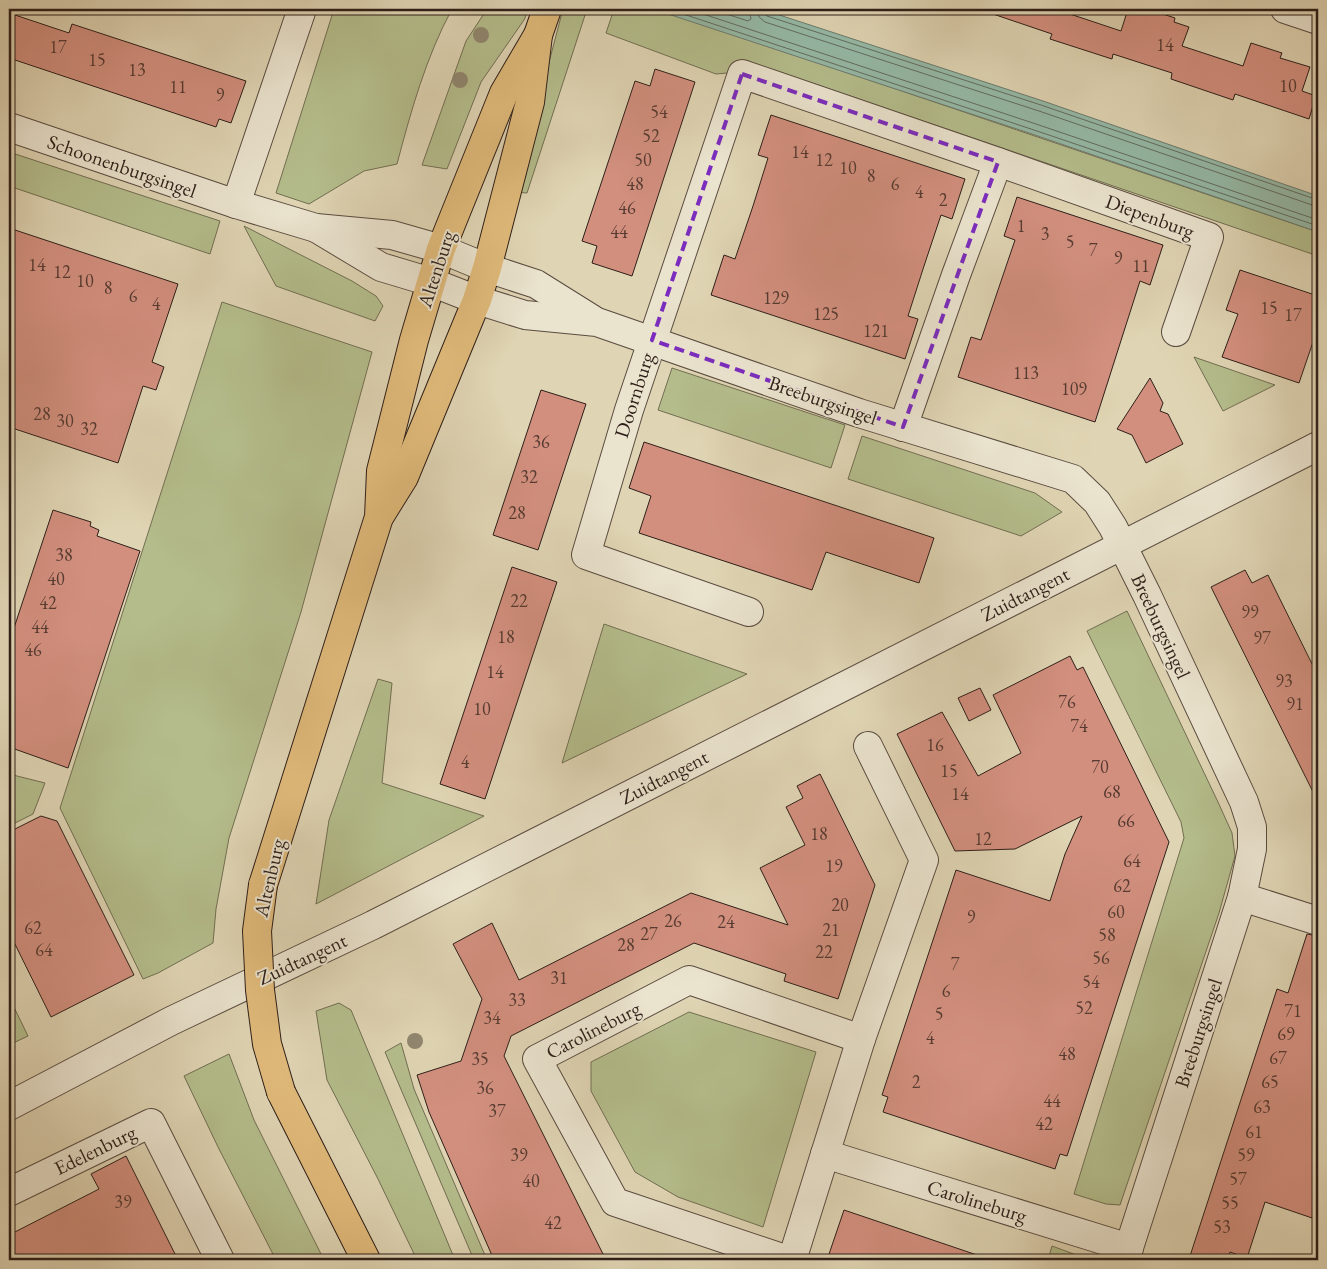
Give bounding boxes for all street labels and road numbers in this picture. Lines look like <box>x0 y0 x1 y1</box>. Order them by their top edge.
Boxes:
street label: Schoonenburgsingel <box>44 128 200 204</box>
street label: Diepenburg <box>1102 188 1198 244</box>
street label: Altenburg <box>411 227 461 312</box>
street label: Doornburg <box>608 349 660 441</box>
street label: Breeburgsingel <box>765 369 881 431</box>
street label: Zuidtangent <box>976 560 1074 627</box>
street label: Breeburgsingel <box>1125 569 1197 683</box>
street label: Zuidtangent <box>615 743 713 810</box>
street label: Altenburg <box>247 836 291 921</box>
street label: Zuidtangent <box>253 927 352 991</box>
street label: Breeburgsingel <box>1168 975 1228 1091</box>
street label: Carolineburg <box>541 995 645 1065</box>
street label: Edelenburg <box>50 1119 141 1181</box>
street label: Carolineburg <box>924 1174 1030 1229</box>

